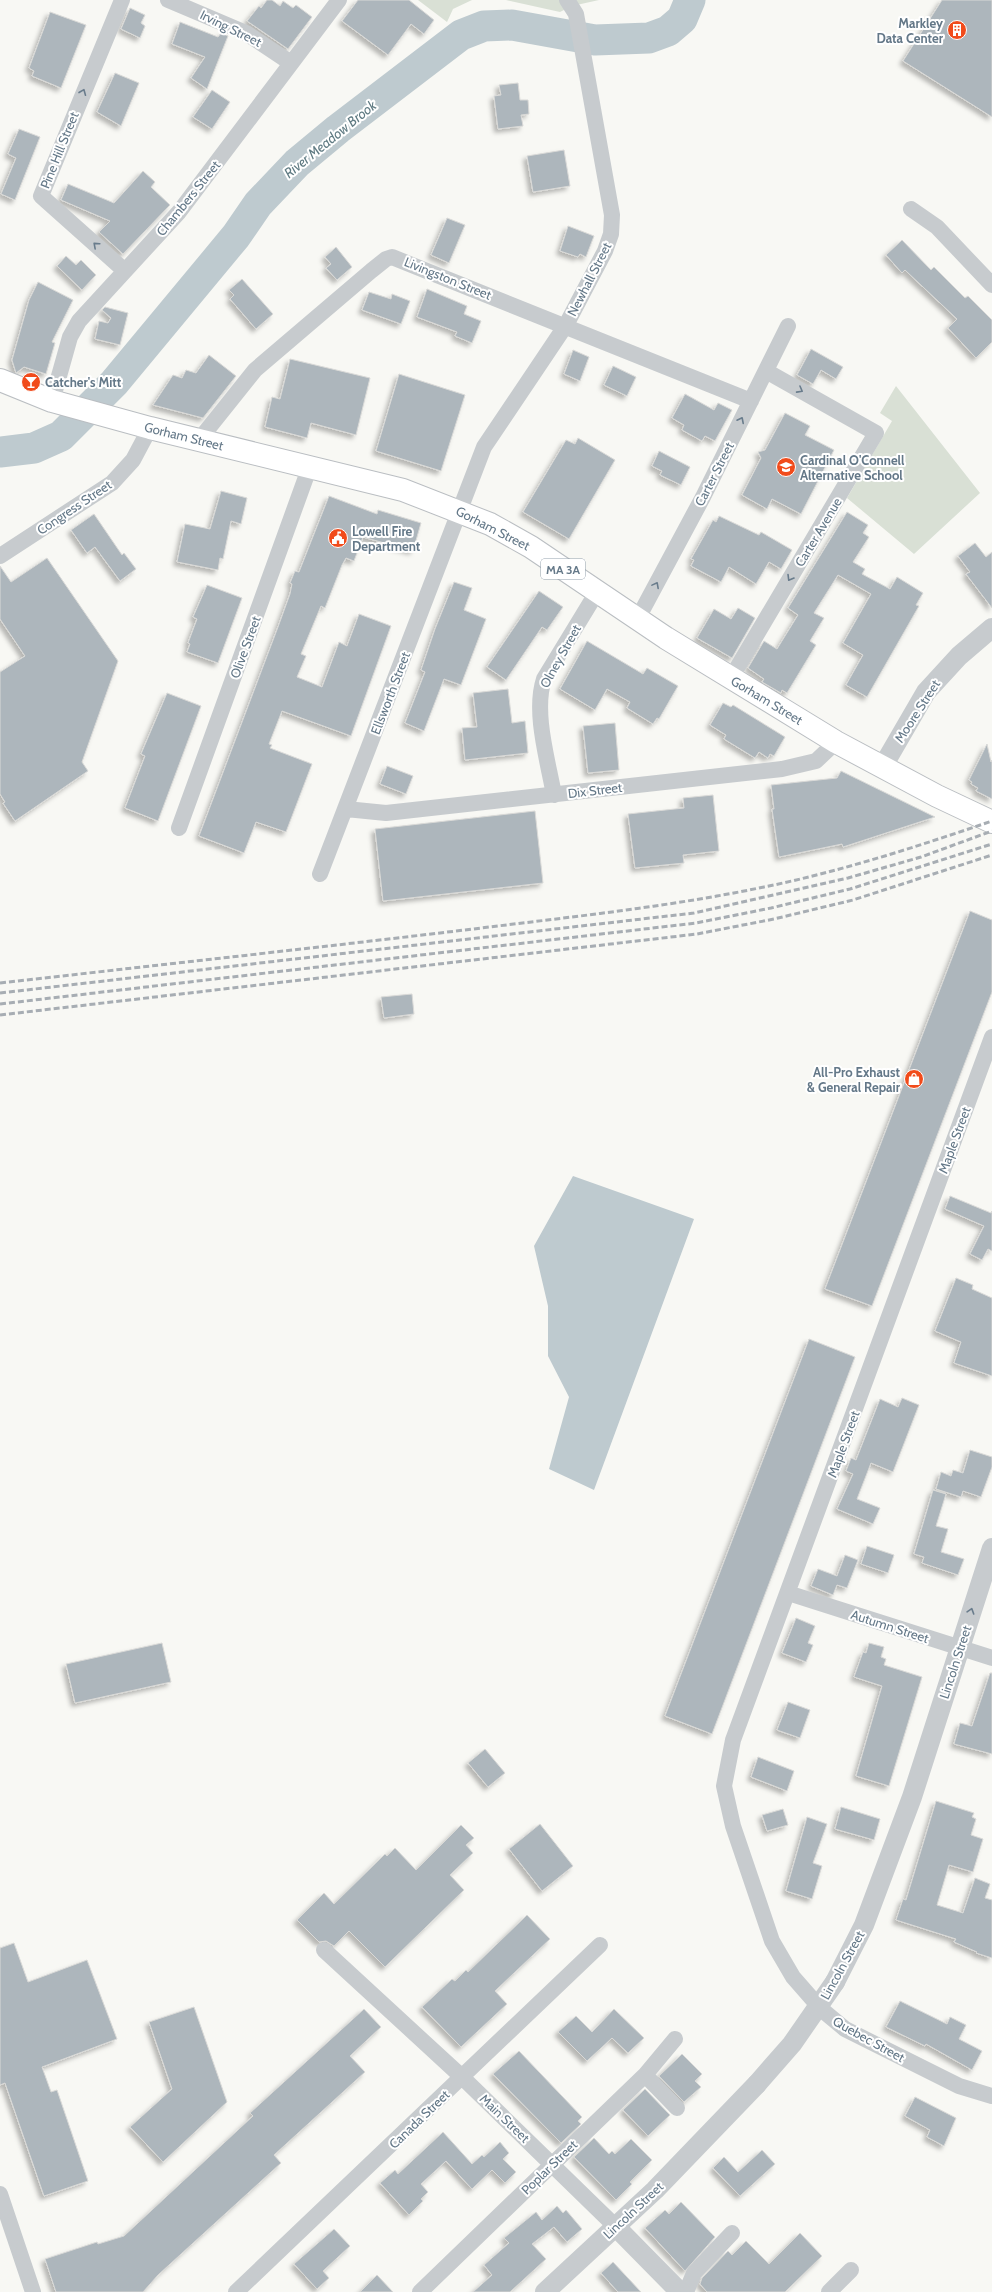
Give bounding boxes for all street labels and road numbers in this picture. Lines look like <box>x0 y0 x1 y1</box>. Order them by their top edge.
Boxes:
street label: Irving Street <box>198 6 265 50</box>
street label: Pine Hill Street <box>36 109 82 191</box>
street label: Chambers Street <box>153 157 224 239</box>
street label: Newhall Street <box>564 239 615 319</box>
street label: Livingston Street <box>402 253 495 303</box>
street label: Gorham Street <box>143 418 226 454</box>
street label: Carter Street <box>691 439 737 509</box>
street label: Congress Street <box>34 476 115 538</box>
street label: Carter Avenue <box>791 494 845 569</box>
street label: Gorham Street <box>453 502 533 554</box>
road number: MA 3A <box>541 559 585 579</box>
street label: Olive Street <box>226 613 264 680</box>
street label: Olney Street <box>536 621 584 690</box>
street label: Ellsworth Street <box>367 649 413 737</box>
street label: Gorham Street <box>728 672 806 728</box>
street label: Moore Street <box>891 676 944 745</box>
street label: Dix Street <box>567 779 624 801</box>
street label: Maple Street <box>935 1104 974 1176</box>
street label: Maple Street <box>824 1408 863 1480</box>
street label: Autumn Street <box>849 1606 932 1646</box>
street label: Lincoln Street <box>936 1623 975 1701</box>
street label: Lincoln Street <box>817 1927 868 2002</box>
street label: Quebec Street <box>830 2013 908 2066</box>
street label: Canada Street <box>386 2086 453 2152</box>
street label: Main Street <box>477 2090 534 2146</box>
street label: Poplar Street <box>518 2136 581 2198</box>
street label: Lincoln Street <box>600 2178 667 2242</box>

